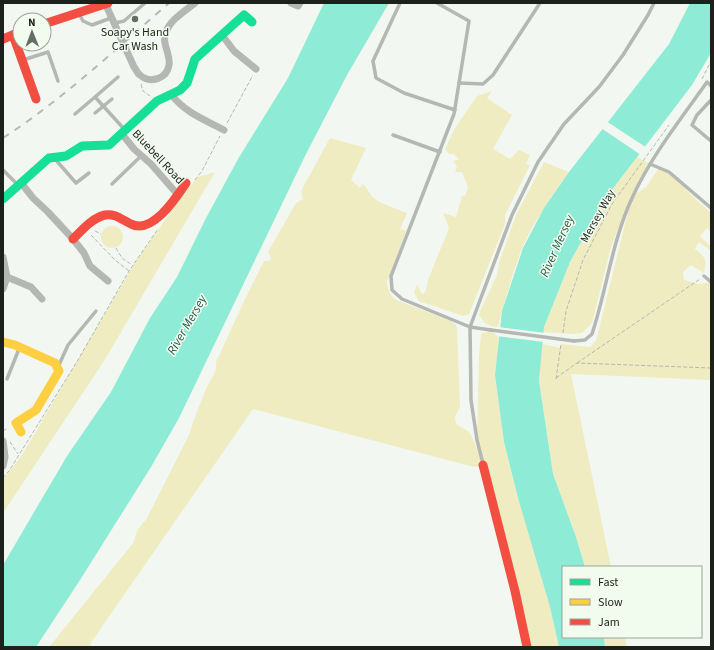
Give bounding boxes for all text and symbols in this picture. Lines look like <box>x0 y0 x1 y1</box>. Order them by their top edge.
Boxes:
north arrow <box>12 12 52 52</box>
marker: Soapy's Hand Car Wash <box>130 14 140 24</box>
text: N <box>28 15 36 30</box>
place label: Soapy's Hand Car Wash <box>101 24 169 55</box>
street label: Bluebell Road <box>128 126 188 188</box>
street label: Mersey Way <box>576 186 620 246</box>
water label: River Mersey <box>535 211 579 280</box>
water label: River Mersey <box>163 291 212 358</box>
legend <box>562 566 702 638</box>
text: Fast <box>598 574 618 591</box>
text: Slow <box>598 594 623 611</box>
text: Jam <box>598 614 620 631</box>

